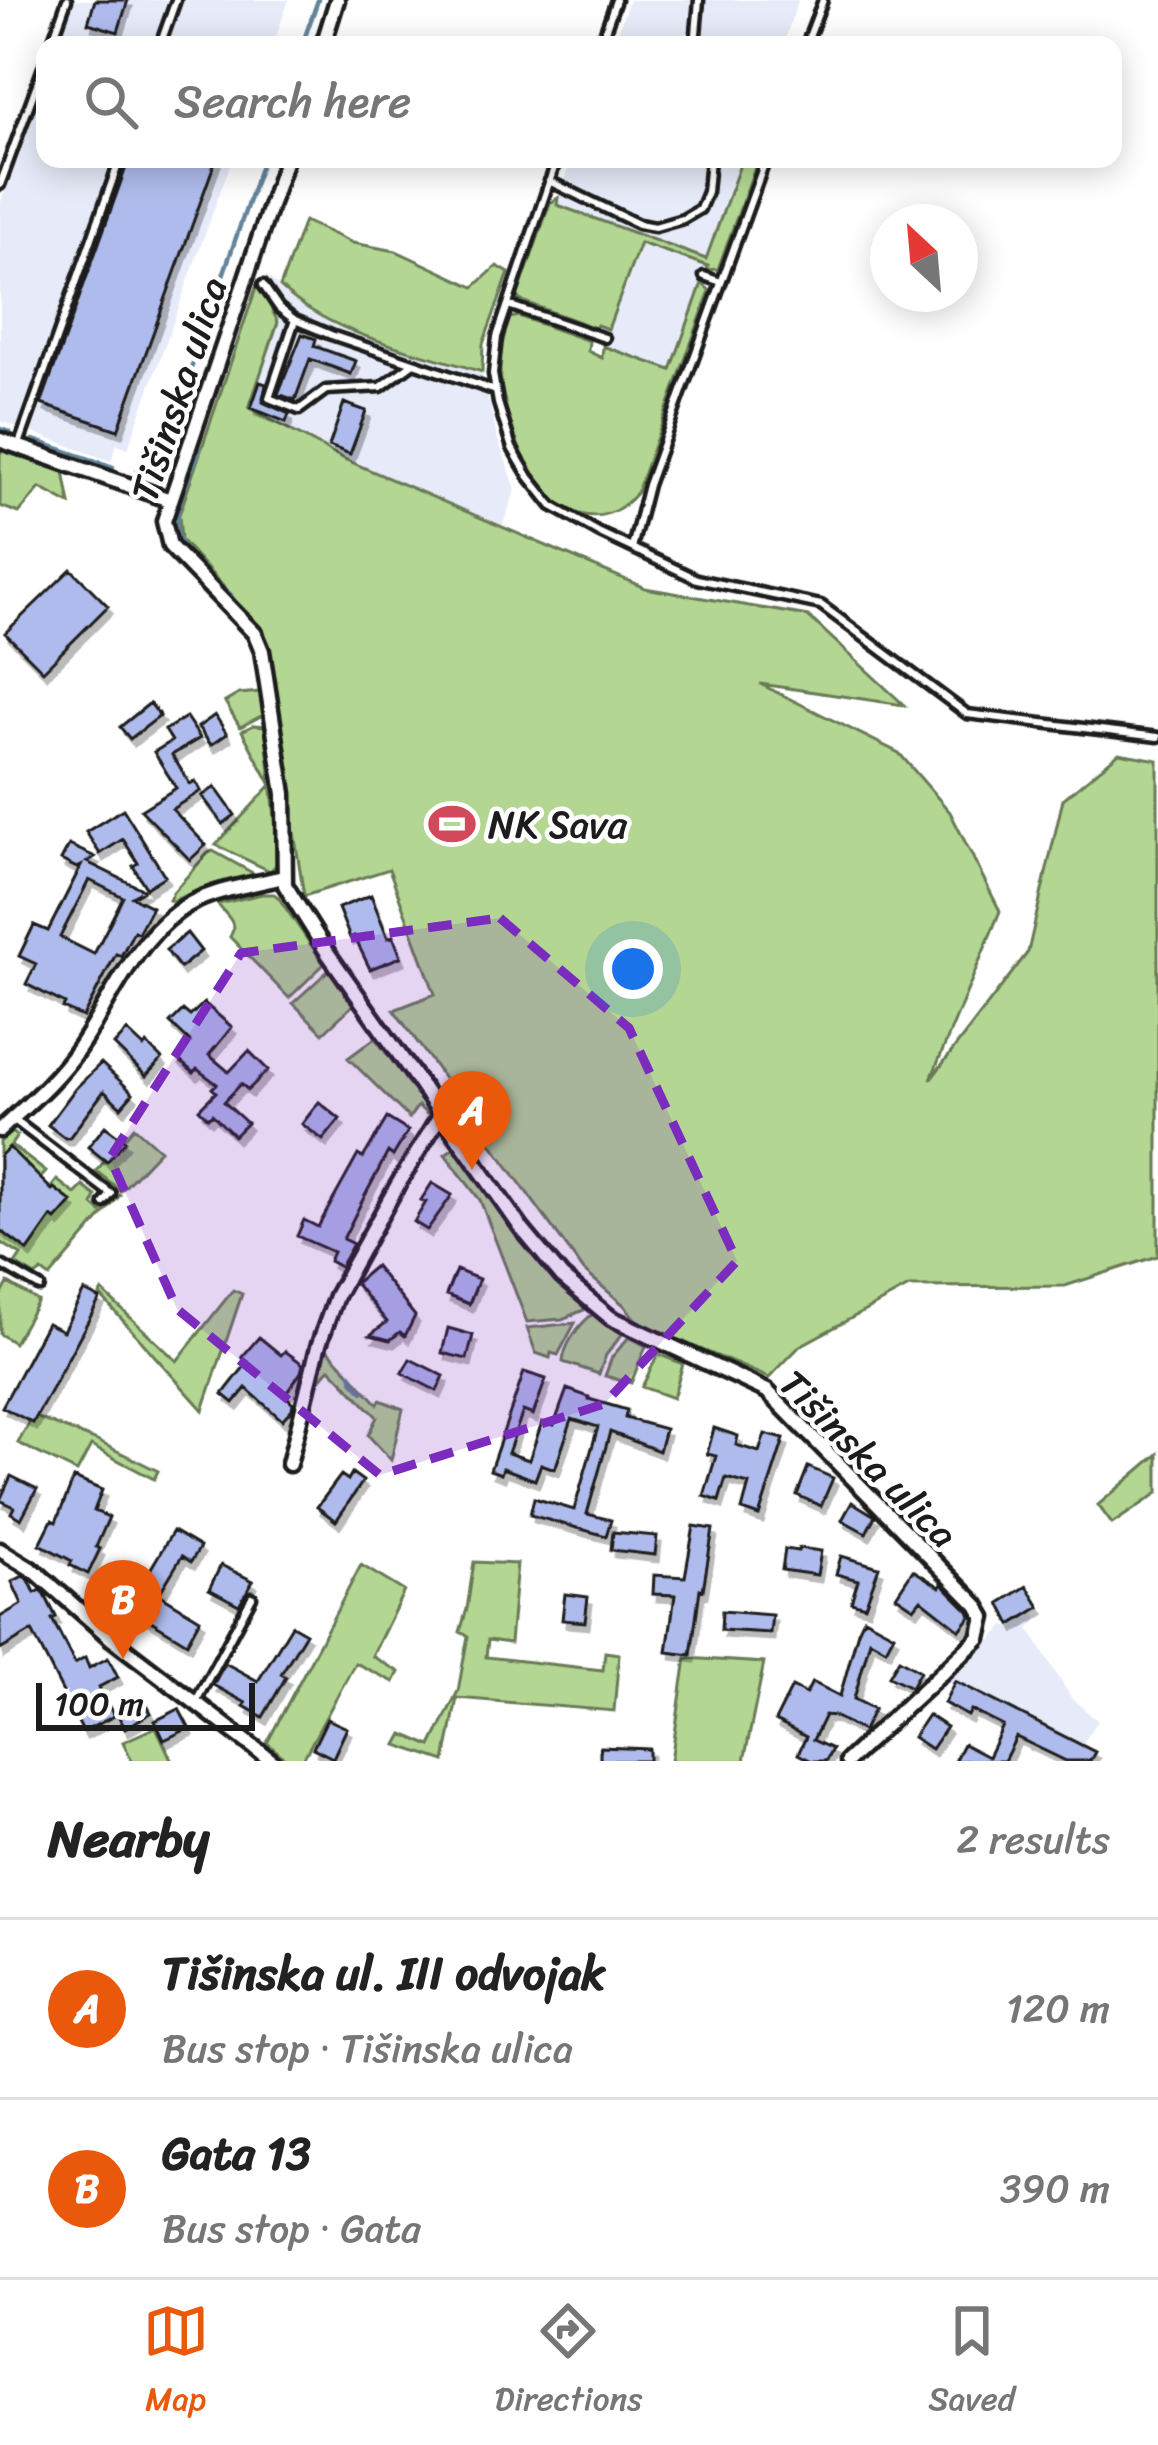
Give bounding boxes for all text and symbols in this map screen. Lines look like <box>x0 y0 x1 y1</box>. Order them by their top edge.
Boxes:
search box <box>36 36 1122 168</box>
text: Search here <box>174 62 411 142</box>
icon: search <box>78 69 144 135</box>
north arrow <box>870 204 978 312</box>
street label: Tišinska ulica <box>110 268 247 510</box>
place label: NK Sava <box>488 790 627 859</box>
sports icon: NK Sava <box>427 799 477 849</box>
your location <box>603 939 663 999</box>
pin: A <box>433 1071 511 1170</box>
street label: Tišinska ulica <box>762 1352 975 1565</box>
pin: B <box>84 1560 162 1659</box>
text: 100 m <box>54 1675 144 1733</box>
scale bar <box>36 1677 255 1730</box>
text: Nearby <box>48 1794 209 1884</box>
text: 2 results <box>956 1805 1110 1874</box>
text: Tišinska ul. III odvojak <box>162 1934 605 2014</box>
text: A <box>74 1974 100 2043</box>
text: 120 m <box>1006 1974 1110 2043</box>
text: Bus stop · Tišinska ulica <box>162 2014 573 2083</box>
text: Gata 13 <box>162 2114 311 2194</box>
text: B <box>75 2154 99 2223</box>
text: 390 m <box>1000 2154 1110 2223</box>
text: Bus stop · Gata <box>162 2194 421 2263</box>
tab: Map <box>143 2298 209 2428</box>
tab: Directions <box>495 2298 642 2428</box>
tab: Saved <box>928 2298 1015 2428</box>

